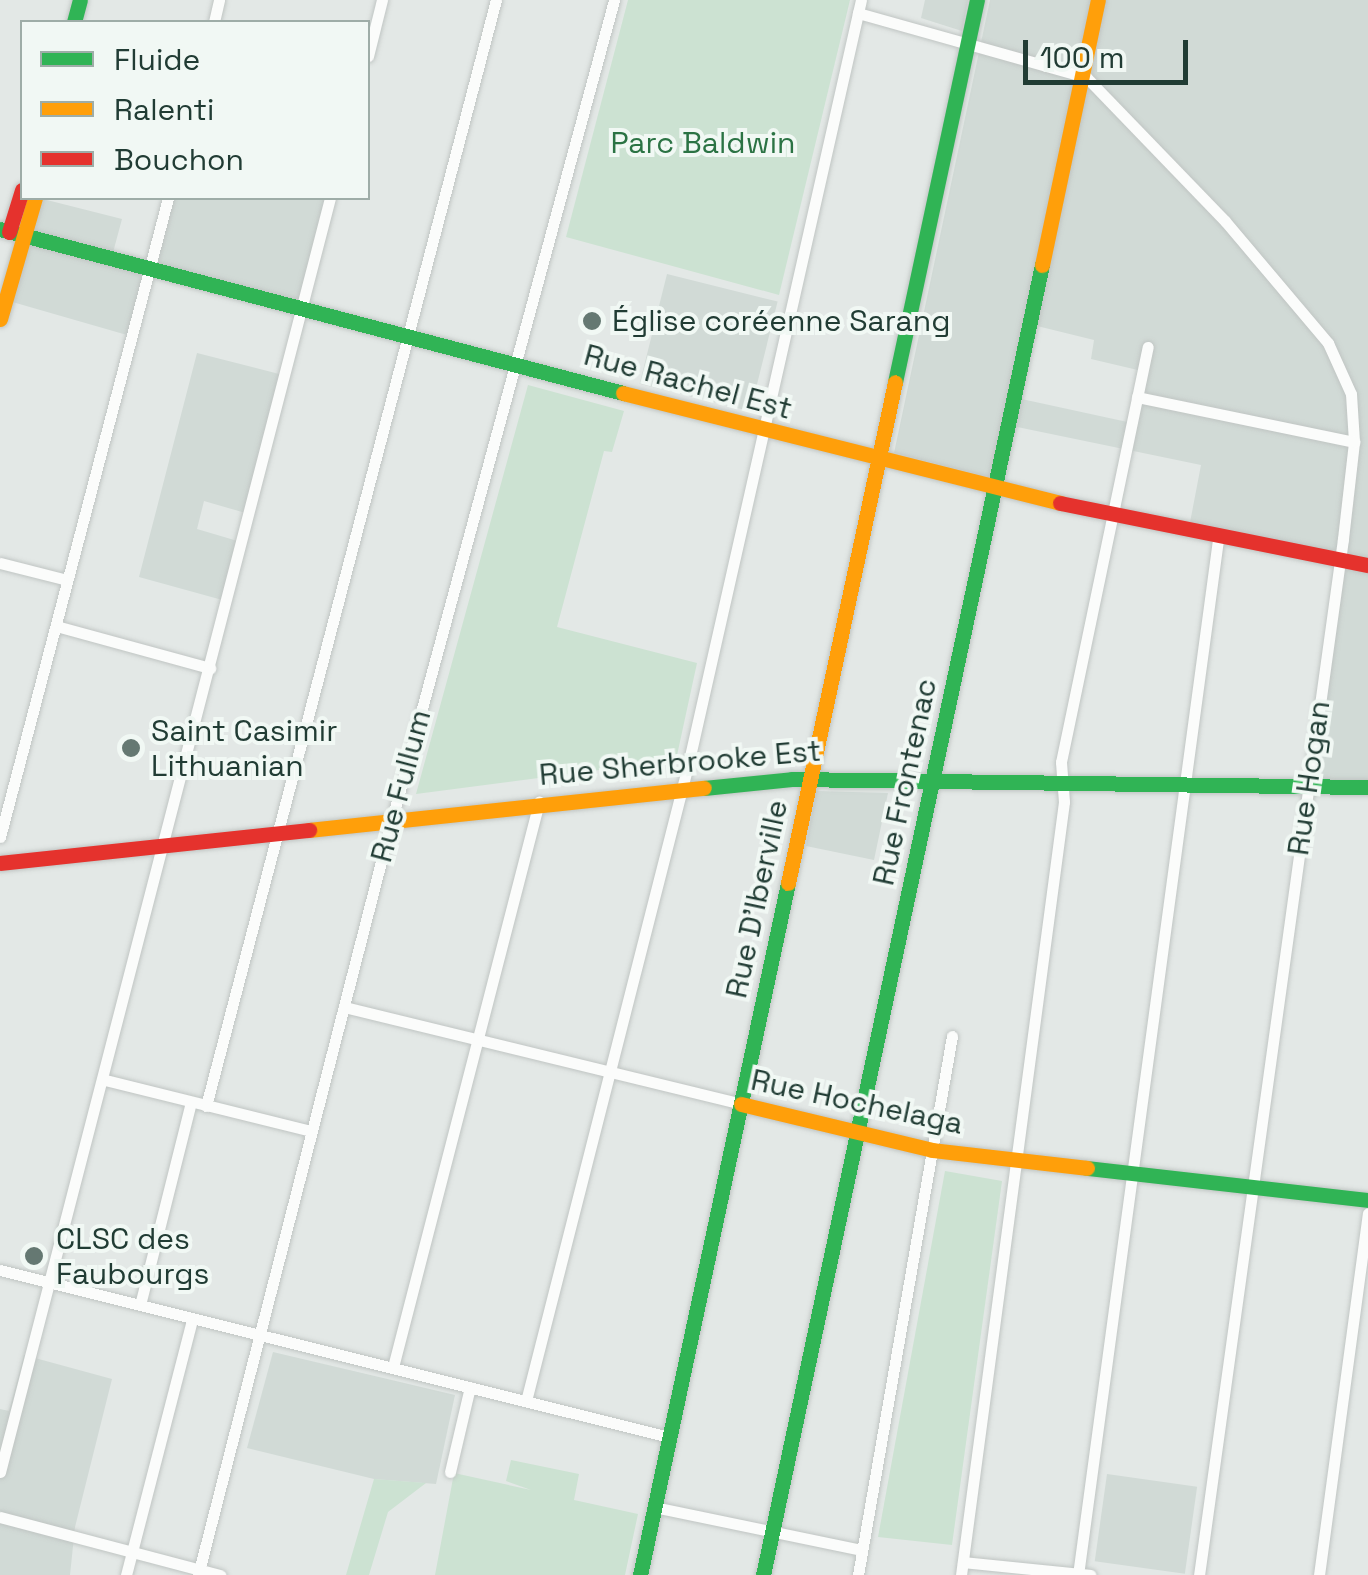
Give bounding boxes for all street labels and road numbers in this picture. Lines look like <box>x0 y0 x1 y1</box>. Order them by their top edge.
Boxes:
street label: Rue Rachel Est <box>580 337 796 427</box>
street label: Rue Frontenac <box>866 675 944 889</box>
street label: Rue Hogan <box>1280 698 1338 858</box>
street label: Rue Fullum <box>363 706 439 866</box>
street label: Rue Sherbrooke Est <box>538 733 822 793</box>
street label: Rue D'Iberville <box>718 797 796 1001</box>
street label: Rue Hochelaga <box>748 1062 966 1142</box>

